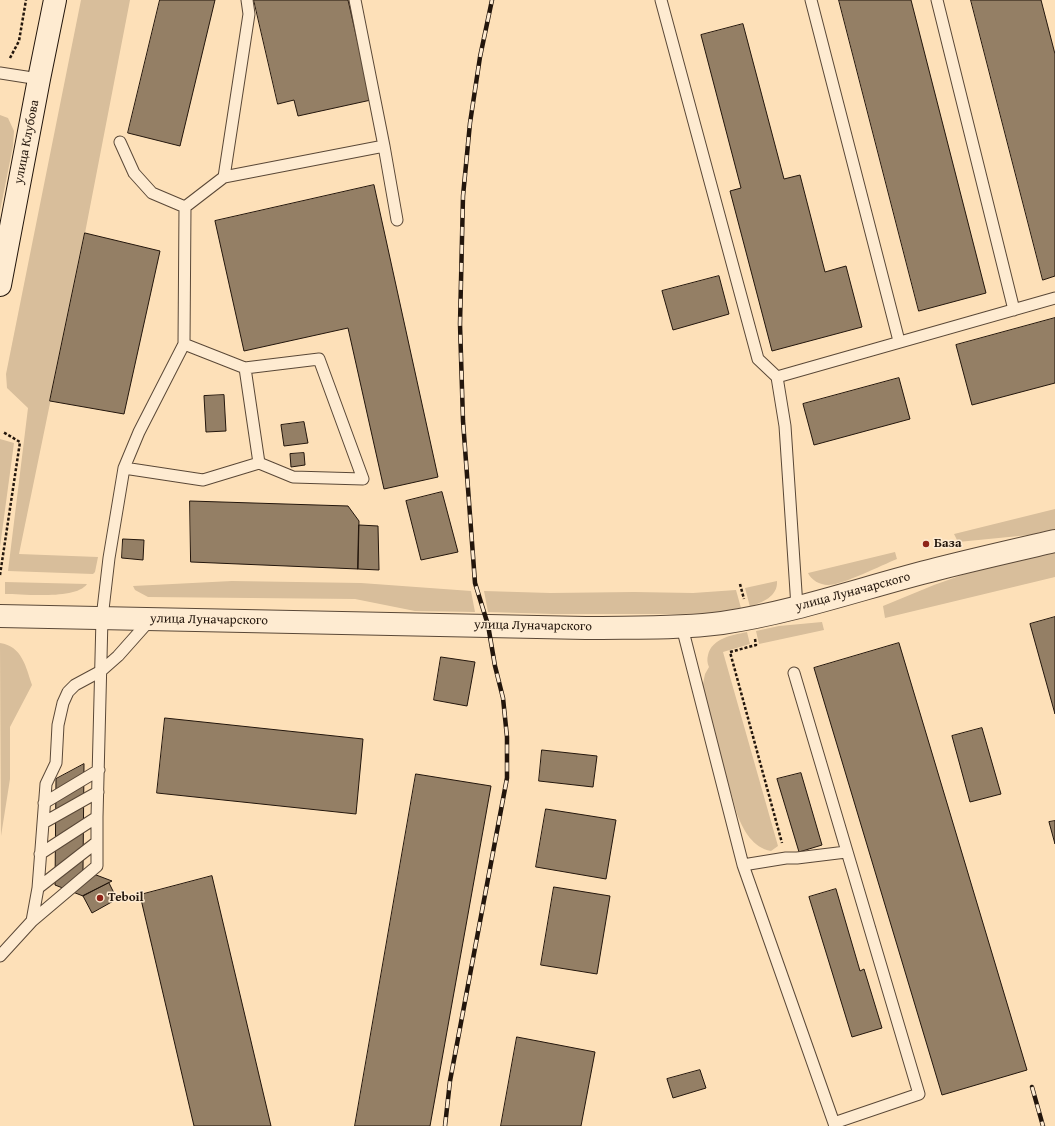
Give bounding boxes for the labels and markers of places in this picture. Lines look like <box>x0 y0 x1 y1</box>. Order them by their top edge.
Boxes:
place label: База <box>934 536 962 552</box>
marker: База <box>921 539 931 549</box>
place label: Teboil <box>108 890 144 906</box>
marker: Teboil <box>95 893 105 903</box>

